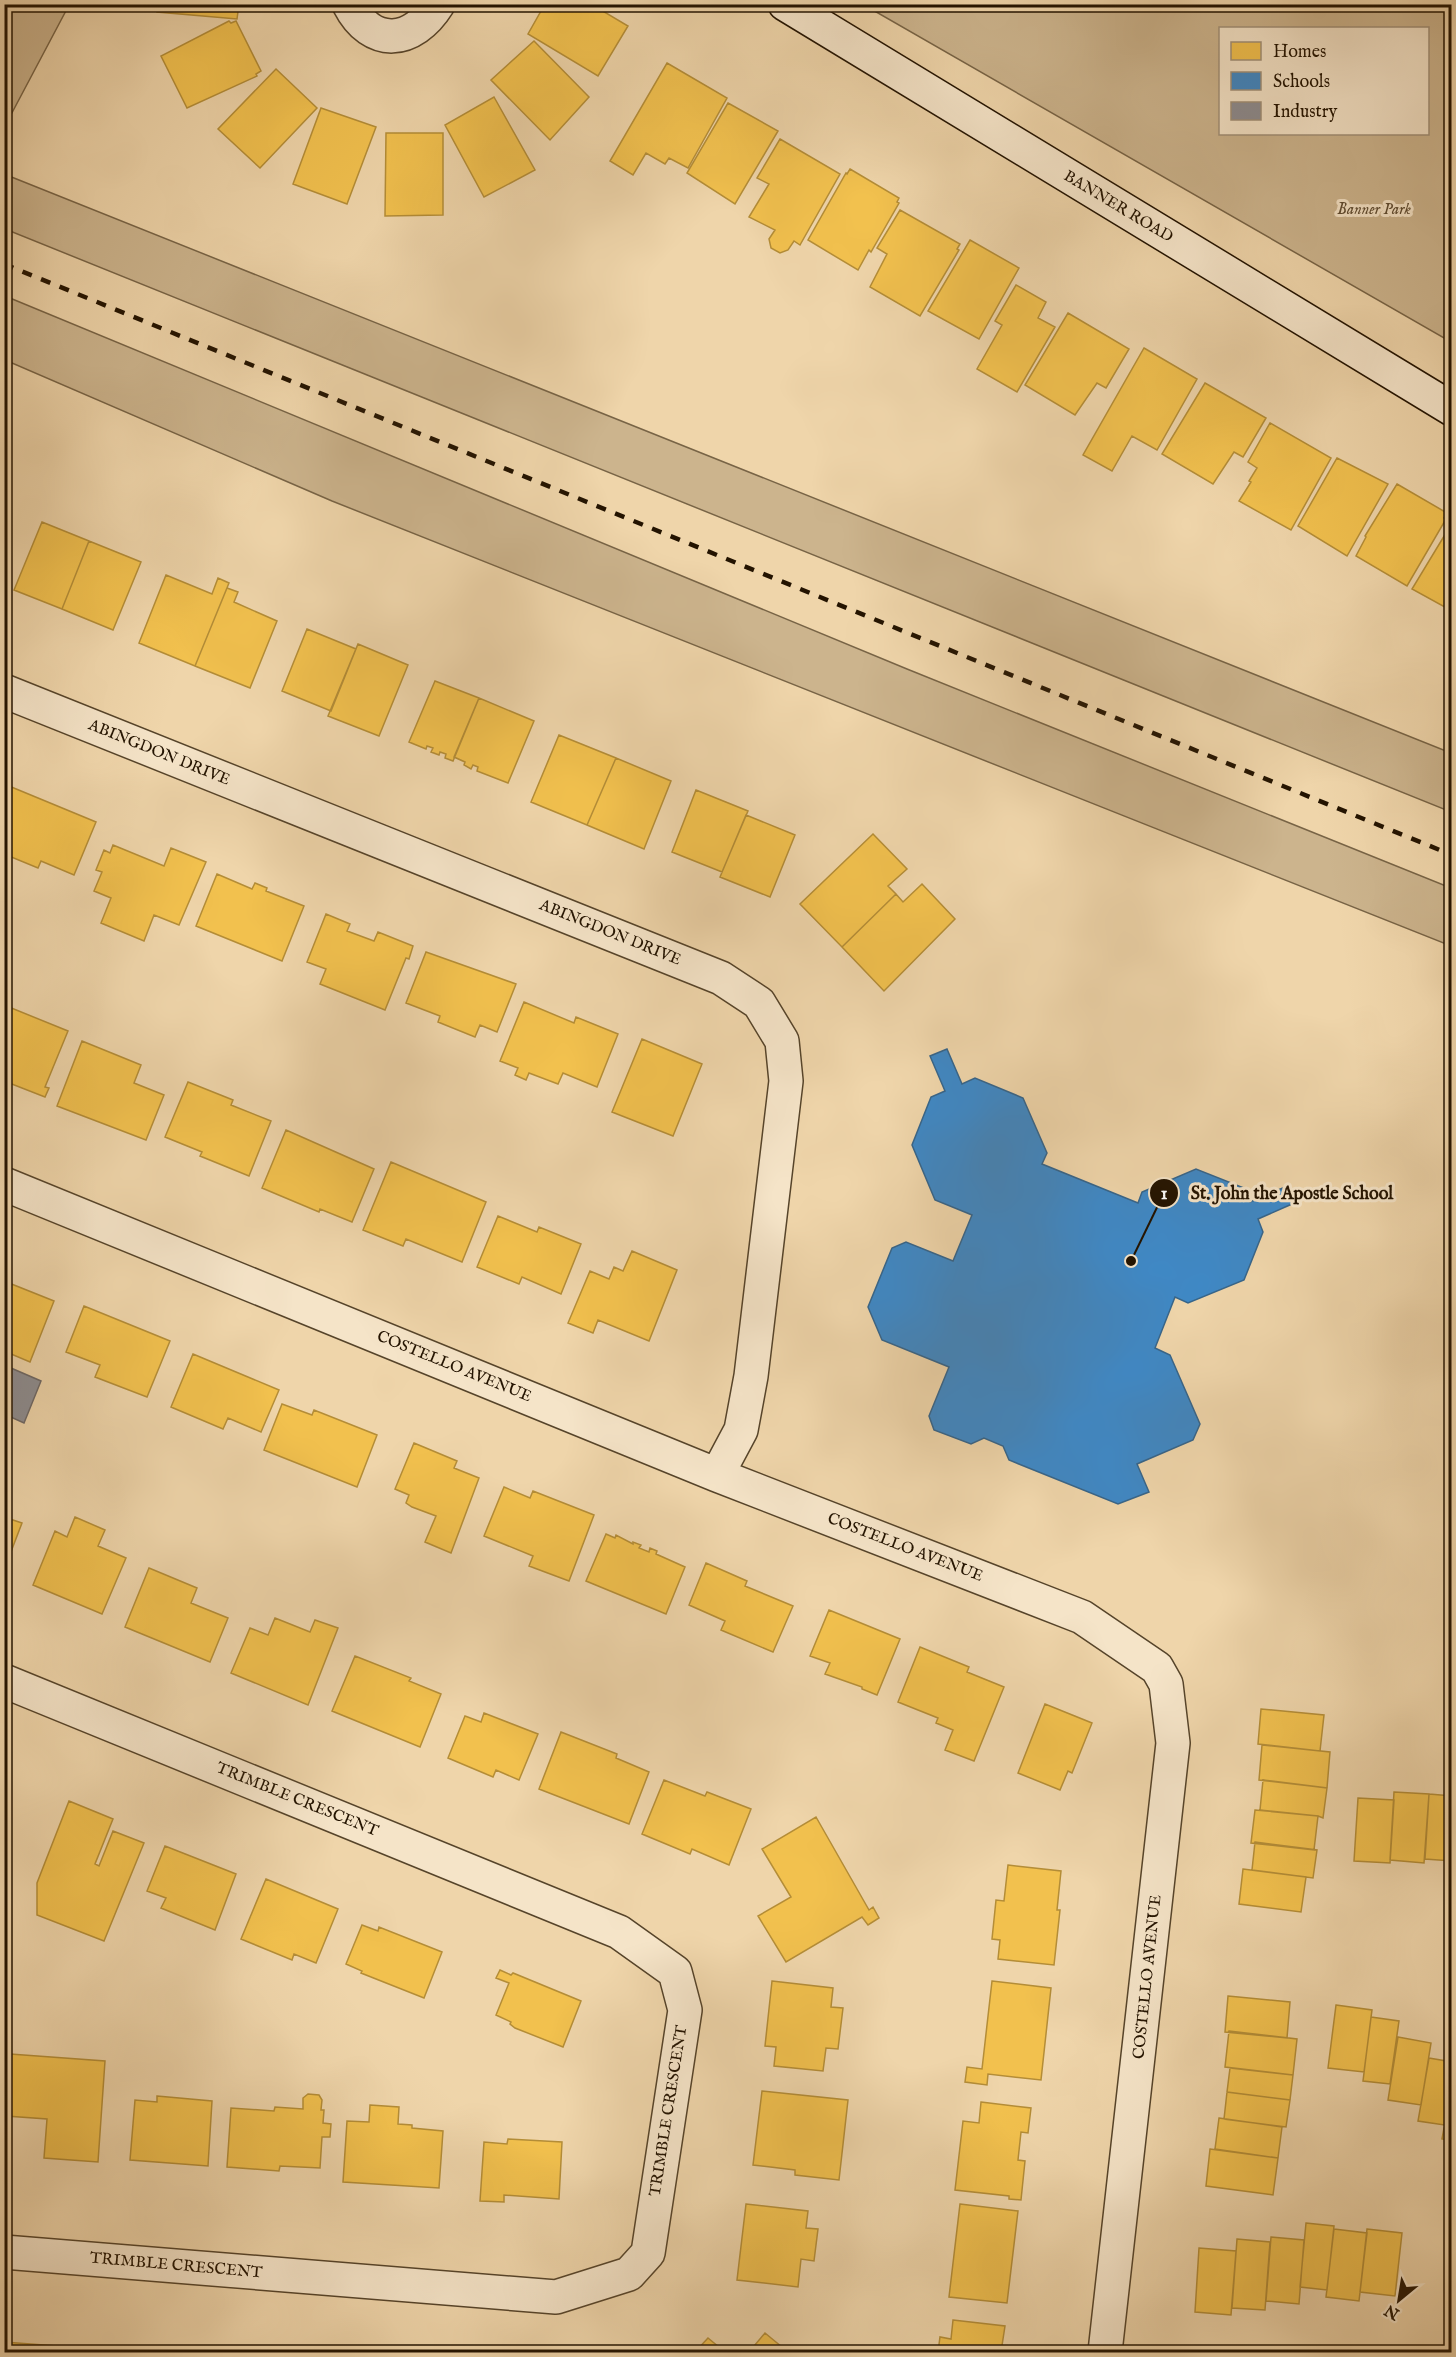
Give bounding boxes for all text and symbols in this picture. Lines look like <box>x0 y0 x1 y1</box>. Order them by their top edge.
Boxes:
legend <box>1219 27 1429 135</box>
text: Homes <box>1273 41 1326 64</box>
text: Schools <box>1273 71 1330 94</box>
text: Industry <box>1273 101 1337 124</box>
street label: BANNER ROAD <box>1060 166 1176 248</box>
park label: Banner Park <box>1337 200 1411 220</box>
street label: ABINGDON DRIVE <box>84 715 233 791</box>
street label: ABINGDON DRIVE <box>535 895 684 971</box>
callout: St. John the Apostle School <box>1149 1175 1405 1211</box>
text: 1 <box>1161 1183 1168 1206</box>
text: St. John the Apostle School <box>1191 1183 1394 1206</box>
street label: COSTELLO AVENUE <box>374 1327 534 1407</box>
street label: COSTELLO AVENUE <box>824 1509 986 1587</box>
street label: TRIMBLE CRESCENT <box>213 1758 381 1842</box>
street label: COSTELLO AVENUE <box>1129 1894 1167 2060</box>
street label: TRIMBLE CRESCENT <box>646 2024 692 2198</box>
street label: TRIMBLE CRESCENT <box>89 2248 263 2284</box>
north arrow <box>1369 2270 1429 2330</box>
text: N <box>1381 2299 1404 2324</box>

